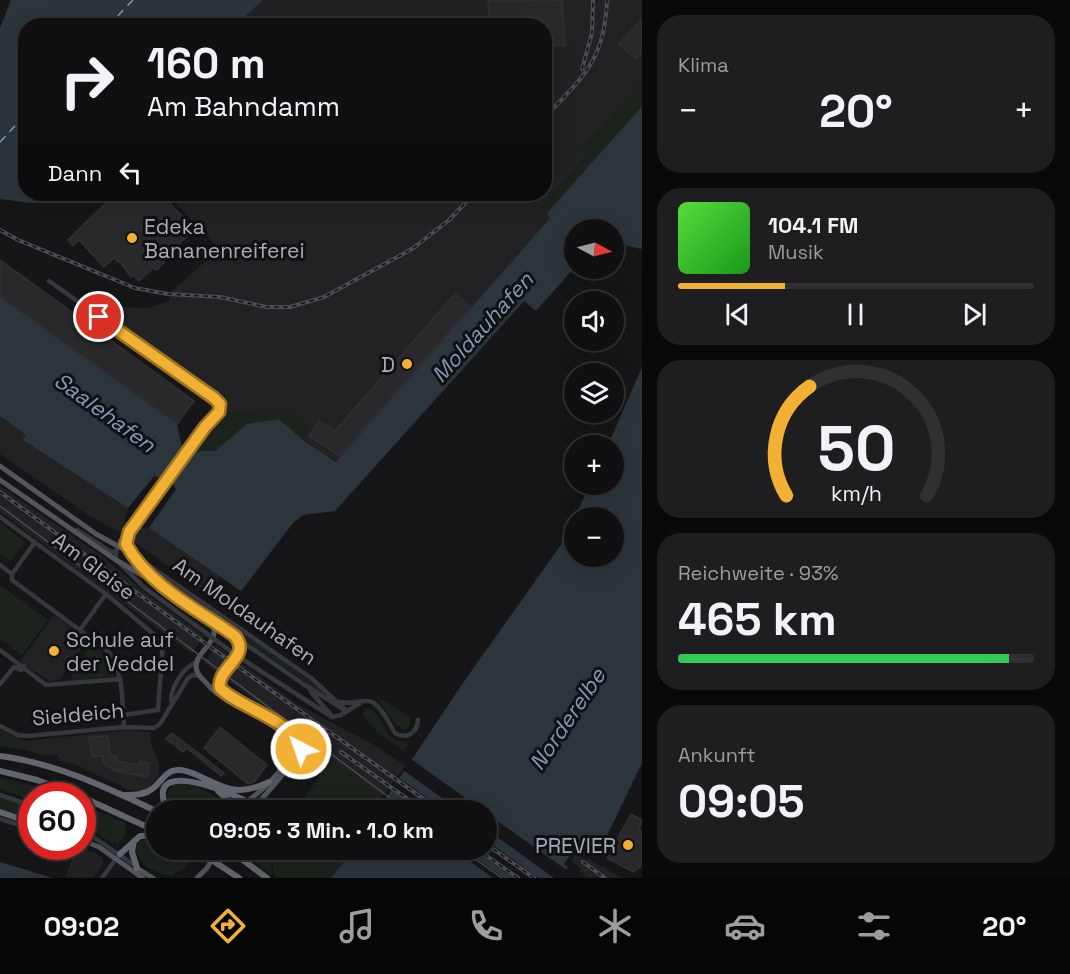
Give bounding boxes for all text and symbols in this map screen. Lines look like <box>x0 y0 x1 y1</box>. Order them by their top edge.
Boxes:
text: 160 m <box>147 37 266 90</box>
icon: right <box>48 42 126 120</box>
text: Klima <box>678 52 729 78</box>
text: 20° <box>819 83 893 140</box>
text: Am Bahndamm <box>147 89 340 124</box>
text: − <box>678 90 698 132</box>
text: + <box>1014 90 1034 132</box>
icon: left <box>114 156 147 189</box>
text: Dann <box>48 159 102 187</box>
text: 104.1 FM <box>768 211 858 239</box>
place label: Edeka Bananenreiferei <box>144 213 305 264</box>
north arrow <box>564 219 624 279</box>
map controls <box>564 219 624 567</box>
marker: Edeka Bananenreiferei <box>125 231 139 245</box>
text: Musik <box>768 239 824 265</box>
water label: Moldauhafen <box>425 266 539 388</box>
pin <box>73 291 124 342</box>
button: sound <box>564 291 624 351</box>
icon: previous <box>721 298 754 331</box>
icon: pause <box>839 298 872 331</box>
icon: next <box>958 298 991 331</box>
icon: arrive <box>82 300 115 333</box>
place label: D <box>381 351 395 378</box>
marker: D <box>400 357 414 371</box>
button: layers <box>564 363 624 423</box>
water label: Saalehafen <box>49 366 162 458</box>
text: 50 <box>817 409 895 488</box>
button: + <box>564 435 624 495</box>
text: km/h <box>830 480 882 507</box>
button: − <box>564 507 624 567</box>
street label: Am Gleise <box>47 526 141 606</box>
street label: Am Moldauhafen <box>168 551 322 671</box>
text: Reichweite · 93% <box>678 560 839 586</box>
text: 465 km <box>678 591 837 648</box>
place label: Schule auf der Veddel <box>66 626 174 677</box>
marker: Schule auf der Veddel <box>47 644 61 658</box>
water label: Norderelbe <box>523 662 612 775</box>
street label: Sieldeich <box>31 697 125 731</box>
position arrow <box>269 717 333 781</box>
text: Ankunft <box>678 742 756 768</box>
text: 09:05 <box>678 773 805 830</box>
speed limit sign: 60 <box>18 782 96 860</box>
text: 09:05 · 3 Min. · 1.0 km <box>209 816 434 844</box>
place label: PREVIER <box>535 832 616 859</box>
marker: PREVIER <box>621 838 635 852</box>
icon: directions <box>207 905 249 947</box>
icon: music <box>336 905 378 947</box>
icon: phone <box>465 905 507 947</box>
icon: climate <box>594 905 636 947</box>
icon: car <box>724 905 766 947</box>
icon: filters <box>853 905 895 947</box>
text: 09:02 <box>44 909 119 944</box>
text: 20° <box>982 909 1026 944</box>

